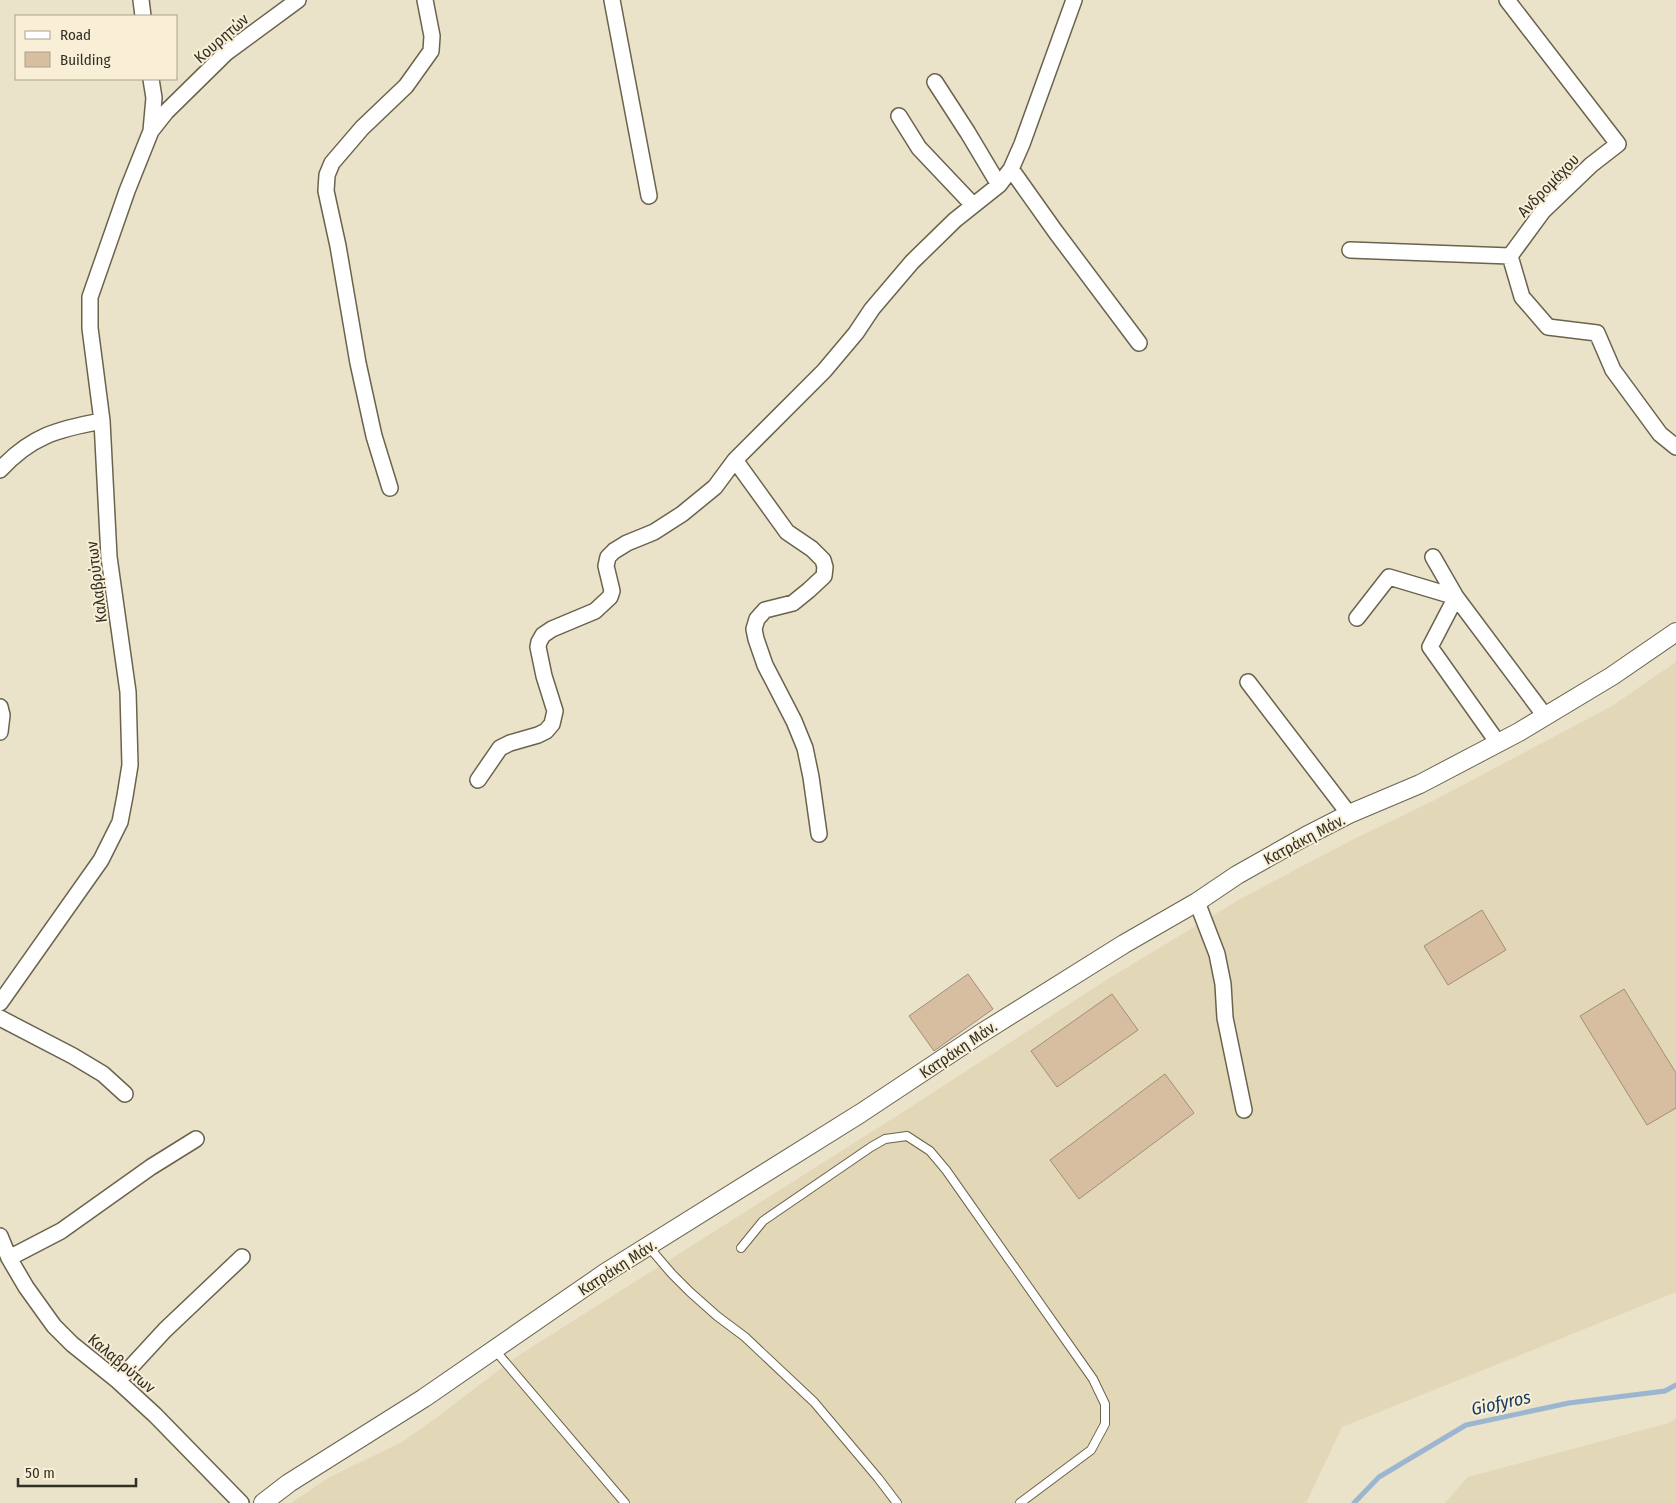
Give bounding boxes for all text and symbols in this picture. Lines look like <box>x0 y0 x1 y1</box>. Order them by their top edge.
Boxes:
street label: Κουρητών <box>190 10 252 67</box>
legend <box>15 15 178 80</box>
text: Road <box>60 26 91 44</box>
text: Building <box>60 51 111 69</box>
street label: Ανδρομάχου <box>1514 150 1583 221</box>
street label: Καλαβρύτων <box>82 540 111 624</box>
street label: Κατράκη Μάν. <box>1260 810 1348 869</box>
street label: Κατράκη Μάν. <box>916 1017 1001 1082</box>
street label: Κατράκη Μάν. <box>575 1235 660 1300</box>
street label: Καλαβρύτων <box>84 1330 159 1397</box>
water label: Giofyros <box>1469 1386 1533 1420</box>
scale bar <box>18 1456 135 1488</box>
text: 50 m <box>25 1464 55 1482</box>

